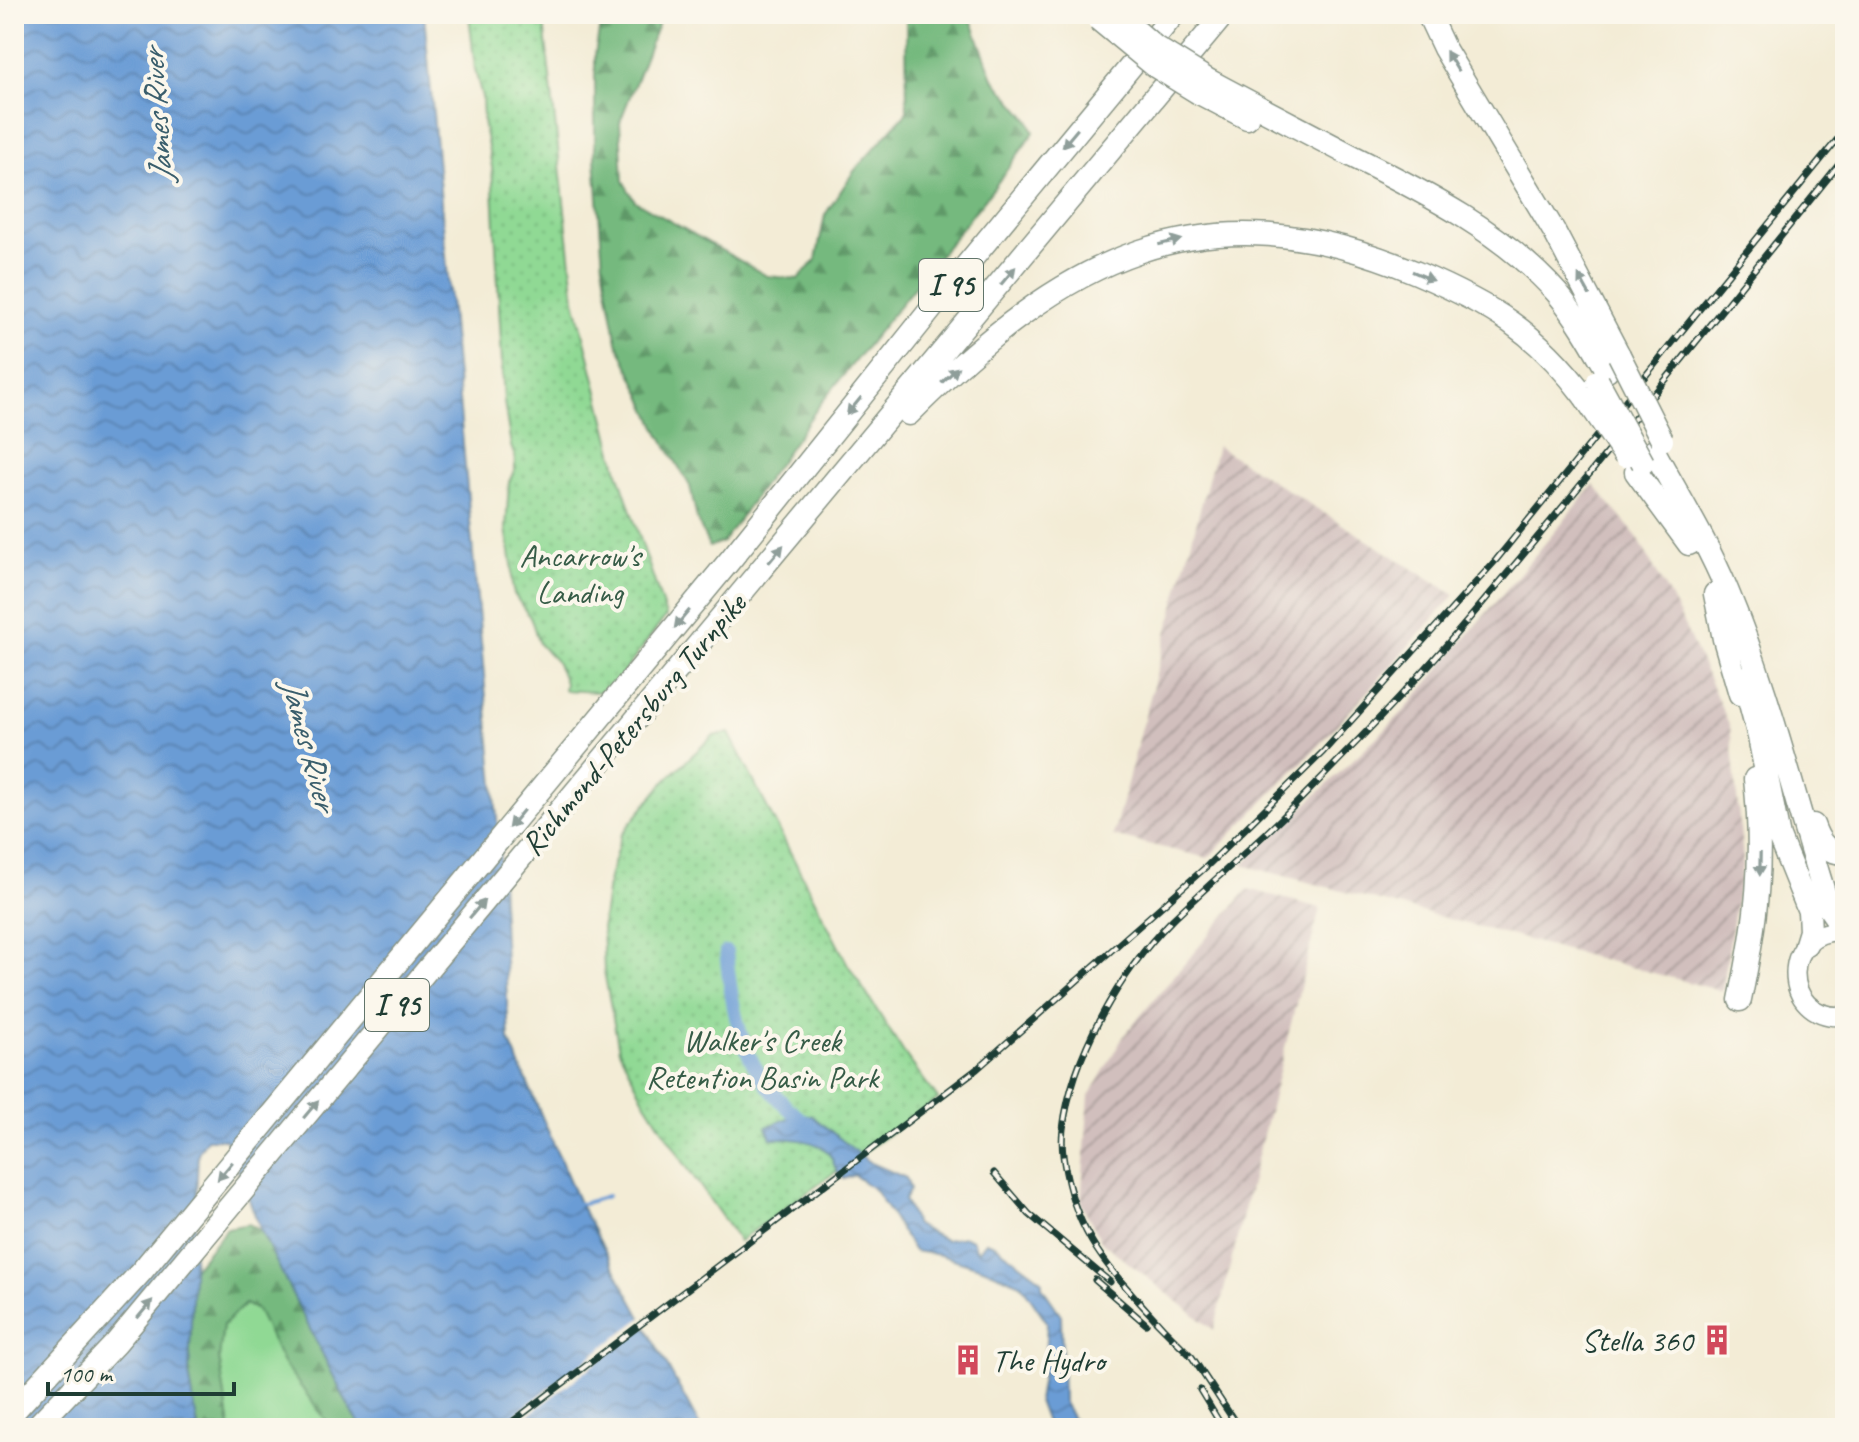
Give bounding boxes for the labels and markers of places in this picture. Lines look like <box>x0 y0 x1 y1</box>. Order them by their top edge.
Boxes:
place label: Stella 360 <box>1581 1320 1696 1361</box>
building icon: Stella 360 <box>1700 1323 1734 1357</box>
place label: The Hydro <box>992 1340 1108 1381</box>
building icon: The Hydro <box>951 1343 985 1377</box>

